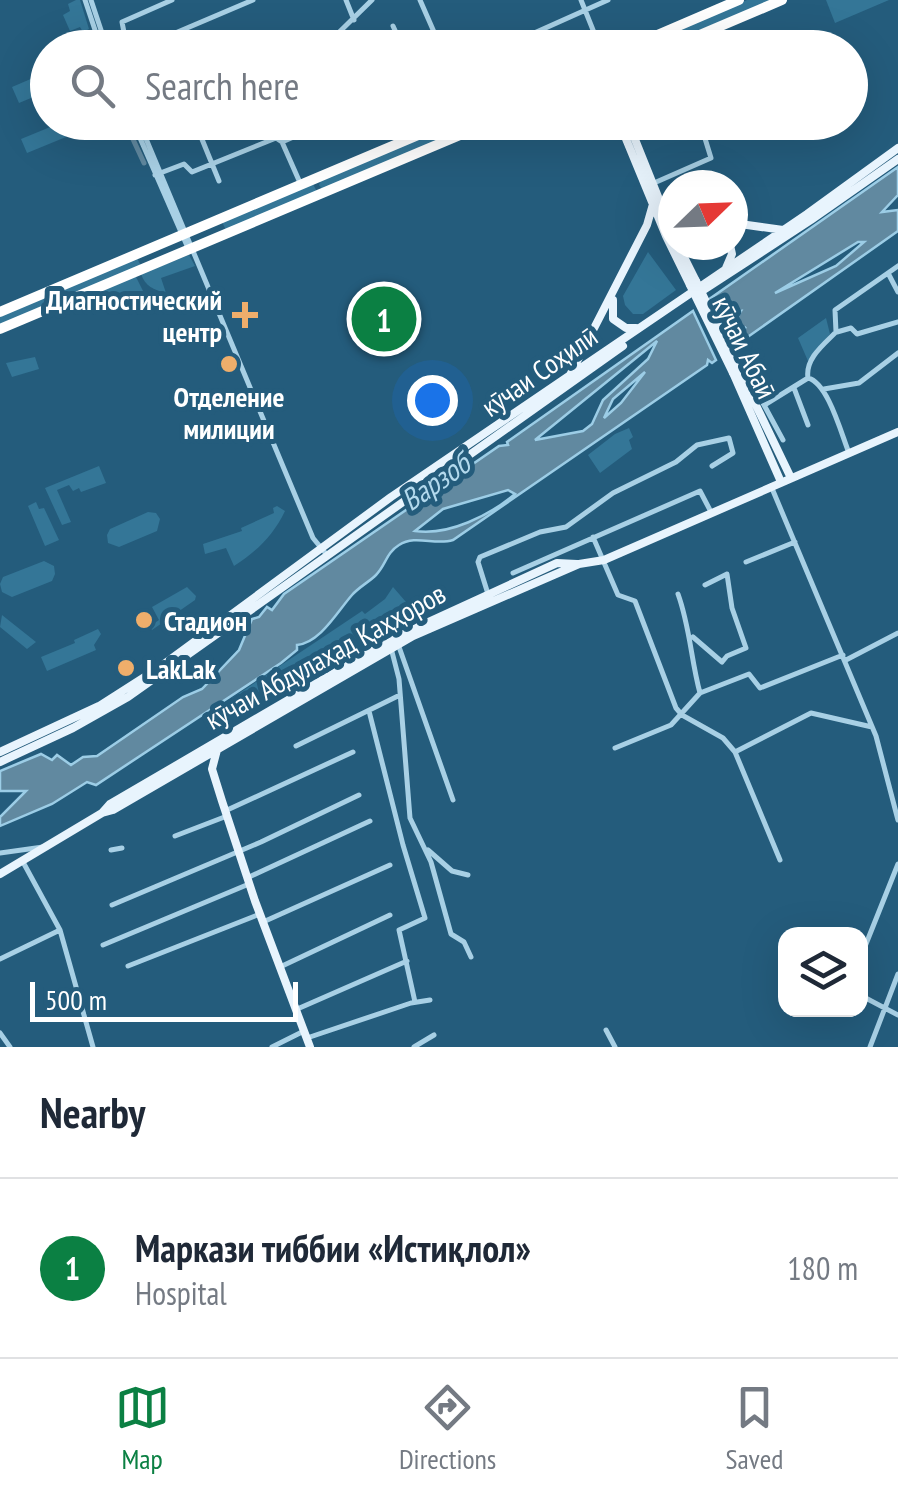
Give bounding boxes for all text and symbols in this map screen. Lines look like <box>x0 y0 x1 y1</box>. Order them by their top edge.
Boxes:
search box <box>30 30 868 140</box>
icon: search <box>65 58 120 113</box>
text: Search here <box>145 61 299 110</box>
north arrow <box>658 170 748 260</box>
place label: Диагностический центр <box>46 281 222 350</box>
pin: 1 <box>352 282 416 356</box>
street label: кӯчаи Абаӣ <box>704 289 786 405</box>
marker: Диагностический центр <box>232 302 258 328</box>
street label: кӯчаи Соҳилӣ <box>474 317 604 425</box>
marker: Отделение милиции <box>218 353 240 375</box>
your location <box>407 375 458 426</box>
place label: Отделение милиции <box>174 378 284 447</box>
water label: Варзоб <box>393 441 480 519</box>
street label: кӯчаи Абдулаҳад Қаҳҳоров <box>198 574 452 738</box>
place label: Стадион <box>164 602 247 639</box>
marker: Стадион <box>133 609 155 631</box>
place label: LakLak <box>146 650 216 687</box>
marker: LakLak <box>115 657 137 679</box>
map controls <box>778 927 868 1017</box>
button: layers <box>778 927 868 1017</box>
scale bar <box>30 977 298 1021</box>
text: 500 m <box>45 981 107 1018</box>
text: Nearby <box>40 1085 145 1140</box>
text: Маркази тиббии «Истиқлол» <box>135 1223 531 1272</box>
text: 1 <box>65 1247 80 1289</box>
text: 180 m <box>787 1247 858 1289</box>
text: Hospital <box>135 1272 227 1314</box>
tab: Map <box>115 1380 170 1477</box>
tab: Directions <box>399 1380 496 1477</box>
tab: Saved <box>726 1380 783 1477</box>

